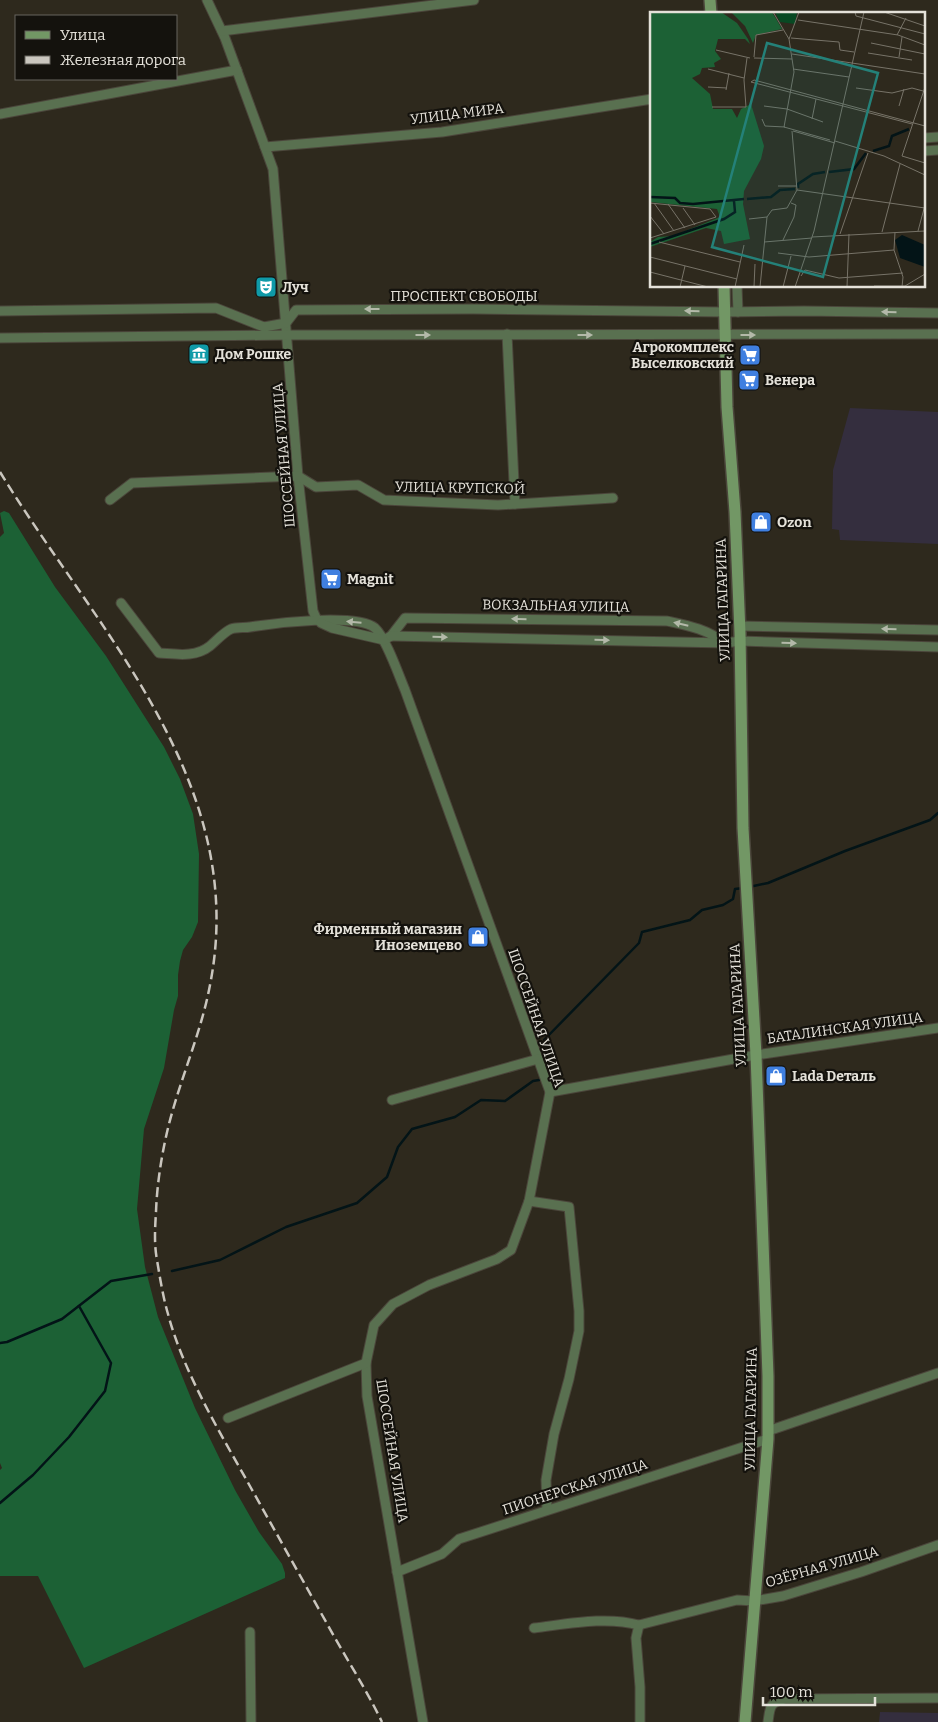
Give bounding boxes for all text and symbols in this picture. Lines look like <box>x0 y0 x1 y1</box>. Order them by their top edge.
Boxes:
inset map <box>650 12 926 288</box>
legend <box>15 15 178 80</box>
text: Улица <box>60 26 106 44</box>
text: Железная дорога <box>60 51 186 69</box>
street label: УЛИЦА МИРА <box>409 100 505 128</box>
theatre icon: Луч <box>254 275 278 299</box>
place label: Луч <box>282 279 309 296</box>
street label: ПРОСПЕКТ СВОБОДЫ <box>390 288 538 305</box>
one-way arrow <box>364 305 380 313</box>
one-way arrow <box>684 307 700 315</box>
one-way arrow <box>881 308 897 316</box>
one-way arrow <box>740 330 756 338</box>
one-way arrow <box>415 331 431 339</box>
one-way arrow <box>578 331 594 339</box>
place label: Агрокомплекс Выселковский <box>631 339 735 372</box>
museum icon: Дом Рошке <box>187 342 211 366</box>
supermarket icon: Агрокомплекс Выселковский <box>738 343 762 367</box>
place label: Дом Рошке <box>215 346 292 363</box>
supermarket icon: Венера <box>737 368 761 392</box>
place label: Венера <box>765 372 815 389</box>
street label: ШОССЕЙНАЯ УЛИЦА <box>268 382 299 528</box>
street label: УЛИЦА КРУПСКОЙ <box>395 477 525 498</box>
shop icon: Ozon <box>749 510 773 534</box>
place label: Ozon <box>777 514 811 531</box>
street label: УЛИЦА ГАГАРИНА <box>712 538 734 662</box>
supermarket icon: Magnit <box>319 567 343 591</box>
place label: Magnit <box>347 571 394 588</box>
street label: ВОКЗАЛЬНАЯ УЛИЦА <box>482 596 630 616</box>
one-way arrow <box>511 615 527 623</box>
one-way arrow <box>346 618 362 626</box>
one-way arrow <box>674 620 689 628</box>
one-way arrow <box>881 625 897 633</box>
one-way arrow <box>432 633 448 641</box>
one-way arrow <box>595 636 611 644</box>
one-way arrow <box>781 639 797 647</box>
place label: Фирменный магазин Иноземцево <box>314 921 462 954</box>
shop icon: Фирменный магазин Иноземцево <box>466 925 490 949</box>
street label: УЛИЦА ГАГАРИНА <box>726 943 750 1067</box>
street label: ШОССЕЙНАЯ УЛИЦА <box>504 946 569 1089</box>
street label: БАТАЛИНСКАЯ УЛИЦА <box>766 1009 924 1047</box>
shop icon: Lada Dеталь <box>764 1064 788 1088</box>
place label: Lada Dеталь <box>792 1068 876 1085</box>
street label: УЛИЦА ГАГАРИНА <box>741 1347 761 1471</box>
street label: ШОССЕЙНАЯ УЛИЦА <box>372 1378 413 1524</box>
street label: ПИОНЕРСКАЯ УЛИЦА <box>500 1455 650 1518</box>
street label: ОЗЁРНАЯ УЛИЦА <box>763 1543 881 1591</box>
scale bar <box>763 1674 876 1706</box>
text: 100 m <box>770 1683 813 1701</box>

